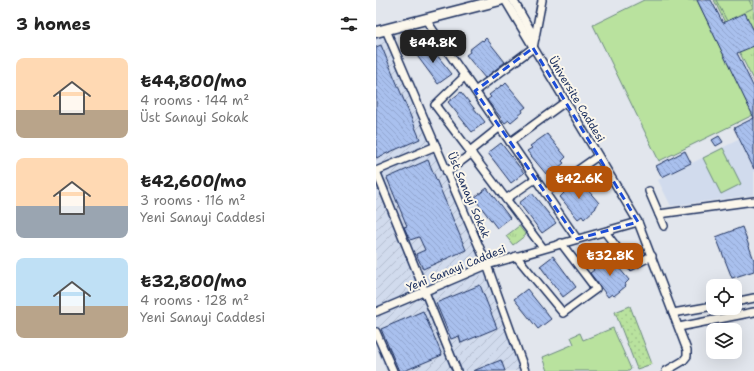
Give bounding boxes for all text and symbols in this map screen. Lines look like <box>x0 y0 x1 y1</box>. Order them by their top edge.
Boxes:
text: 3 homes <box>16 13 91 35</box>
icon: filters <box>338 13 360 35</box>
pin: ₺44.8K <box>400 30 466 64</box>
text: ₺44.8K <box>409 34 457 51</box>
street label: Üniversite Caddesi <box>545 54 608 145</box>
text: ₺44,800/mo <box>140 70 247 92</box>
icon: home <box>48 74 96 122</box>
text: 4 rooms · 144 m² <box>140 92 249 109</box>
text: Üst Sanayi Sokak <box>140 109 249 126</box>
street label: Üst Sanayi Sokak <box>444 150 493 240</box>
pin: ₺42.6K <box>546 166 612 200</box>
text: ₺42,600/mo <box>140 170 247 192</box>
text: ₺42.6K <box>555 170 603 187</box>
icon: home <box>48 174 96 222</box>
text: 3 rooms · 116 m² <box>140 192 246 209</box>
text: Yeni Sanayi Caddesi <box>140 209 265 226</box>
street label: Yeni Sanayi Caddesi <box>404 242 508 295</box>
pin: ₺32.8K <box>577 243 643 277</box>
text: ₺32.8K <box>586 247 634 264</box>
text: ₺32,800/mo <box>140 270 247 292</box>
icon: home <box>48 274 96 322</box>
map controls <box>706 279 742 359</box>
button: locate <box>706 279 742 315</box>
text: 4 rooms · 128 m² <box>140 292 249 309</box>
text: Yeni Sanayi Caddesi <box>140 309 265 326</box>
button: layers <box>706 323 742 359</box>

